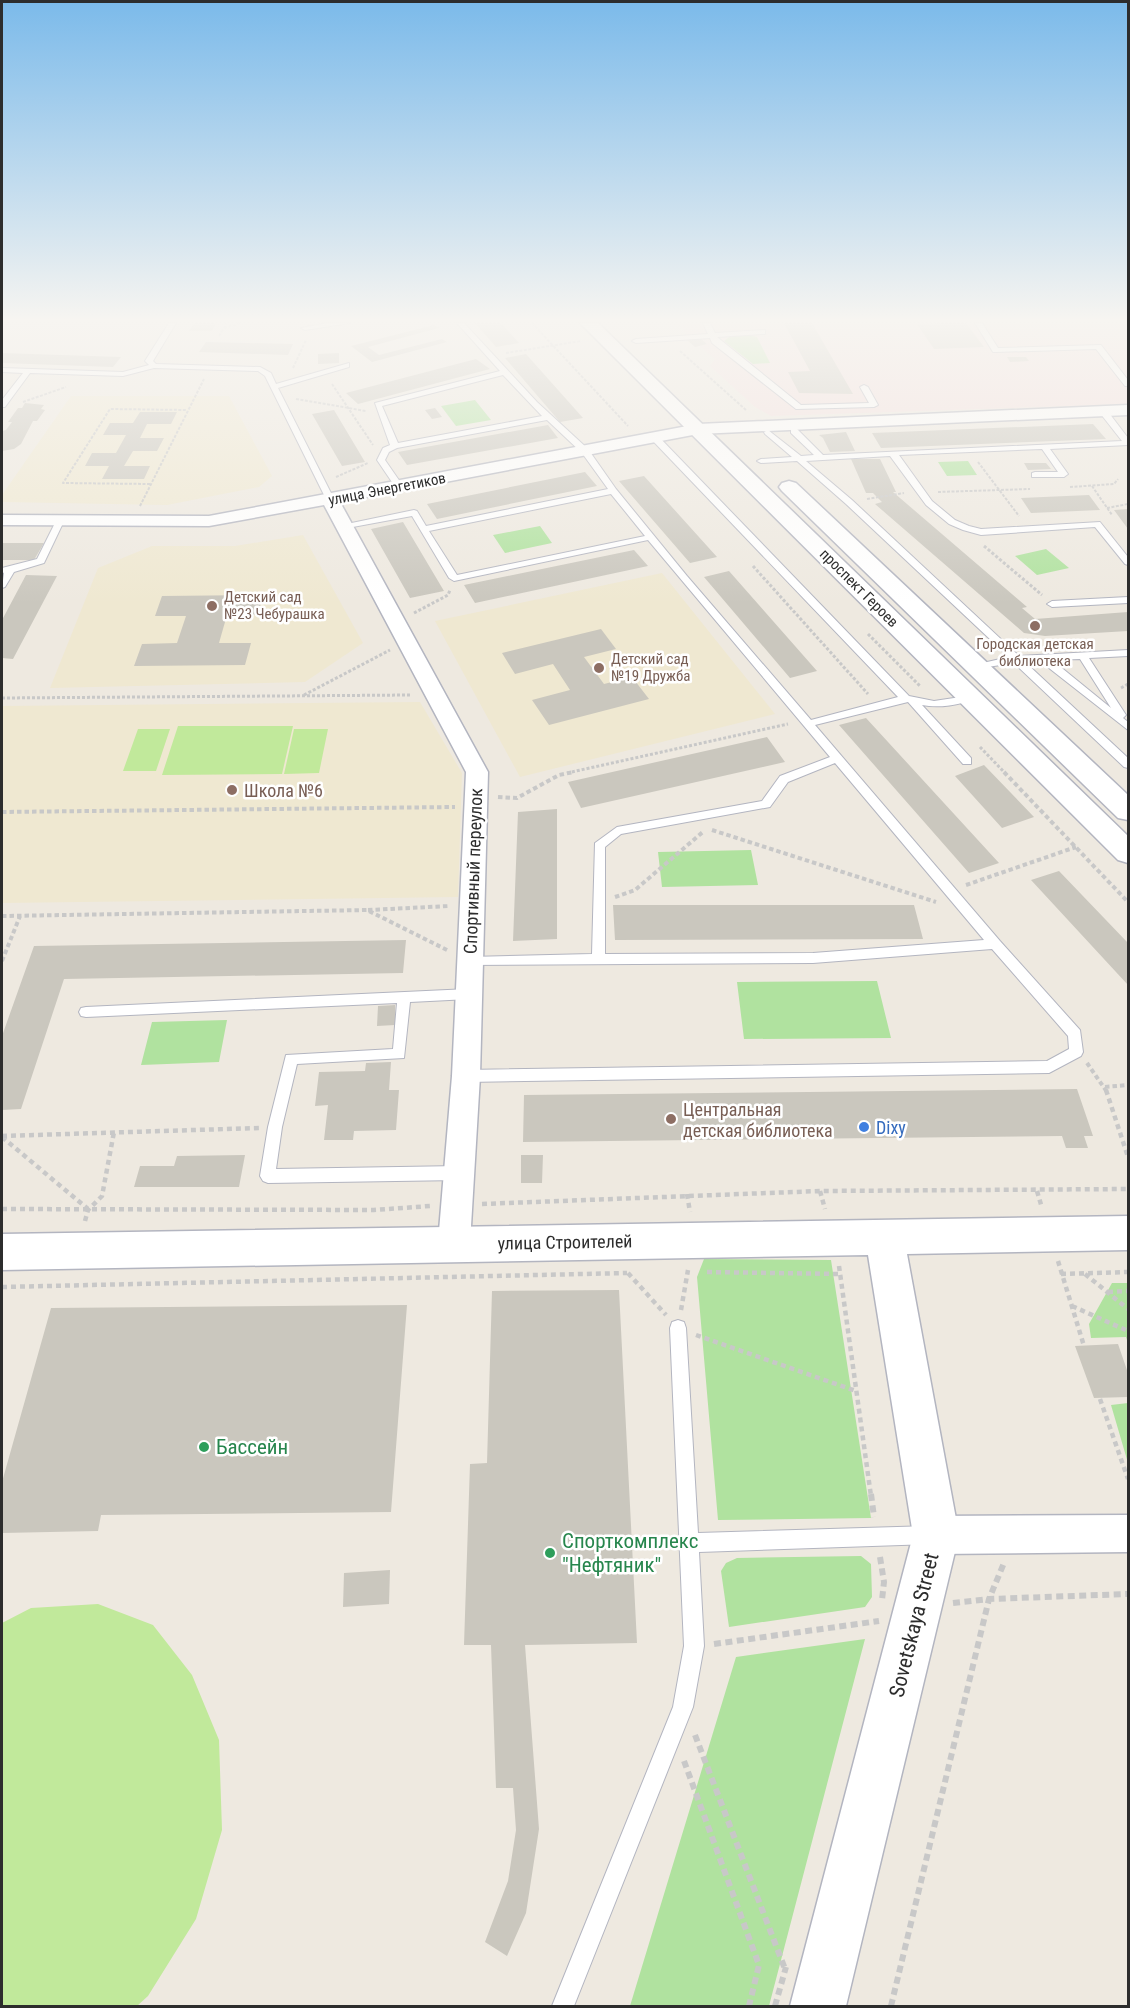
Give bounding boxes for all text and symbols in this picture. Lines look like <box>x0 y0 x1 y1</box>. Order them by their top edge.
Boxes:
street label: улица Энергетиков <box>327 469 447 509</box>
street label: проспект Героев <box>816 545 902 631</box>
place label: Детский сад №23 Чебурашка <box>224 588 325 623</box>
marker: Детский сад №23 Чебурашка <box>205 599 219 613</box>
marker: Городская детская библиотека <box>1028 619 1042 633</box>
place label: Городская детская библиотека <box>976 635 1094 670</box>
place label: Детский сад №19 Дружба <box>611 650 690 685</box>
marker: Детский сад №19 Дружба <box>592 661 606 675</box>
place label: Школа №6 <box>244 780 323 801</box>
marker: Школа №6 <box>225 783 239 797</box>
street label: Спортивный переулок <box>460 787 486 954</box>
place label: Центральная детская библиотека <box>683 1099 833 1141</box>
marker: Центральная детская библиотека <box>664 1112 678 1126</box>
place label: Dixy <box>876 1117 906 1138</box>
marker: Dixy <box>857 1120 871 1134</box>
street label: улица Строителей <box>497 1230 633 1254</box>
place label: Бассейн <box>216 1435 288 1459</box>
marker: Бассейн <box>197 1440 211 1454</box>
place label: Спорткомплекс "Нефтяник" <box>562 1529 698 1577</box>
marker: Спорткомплекс "Нефтяник" <box>543 1546 557 1560</box>
street label: Sovetskaya Street <box>884 1550 944 1700</box>

